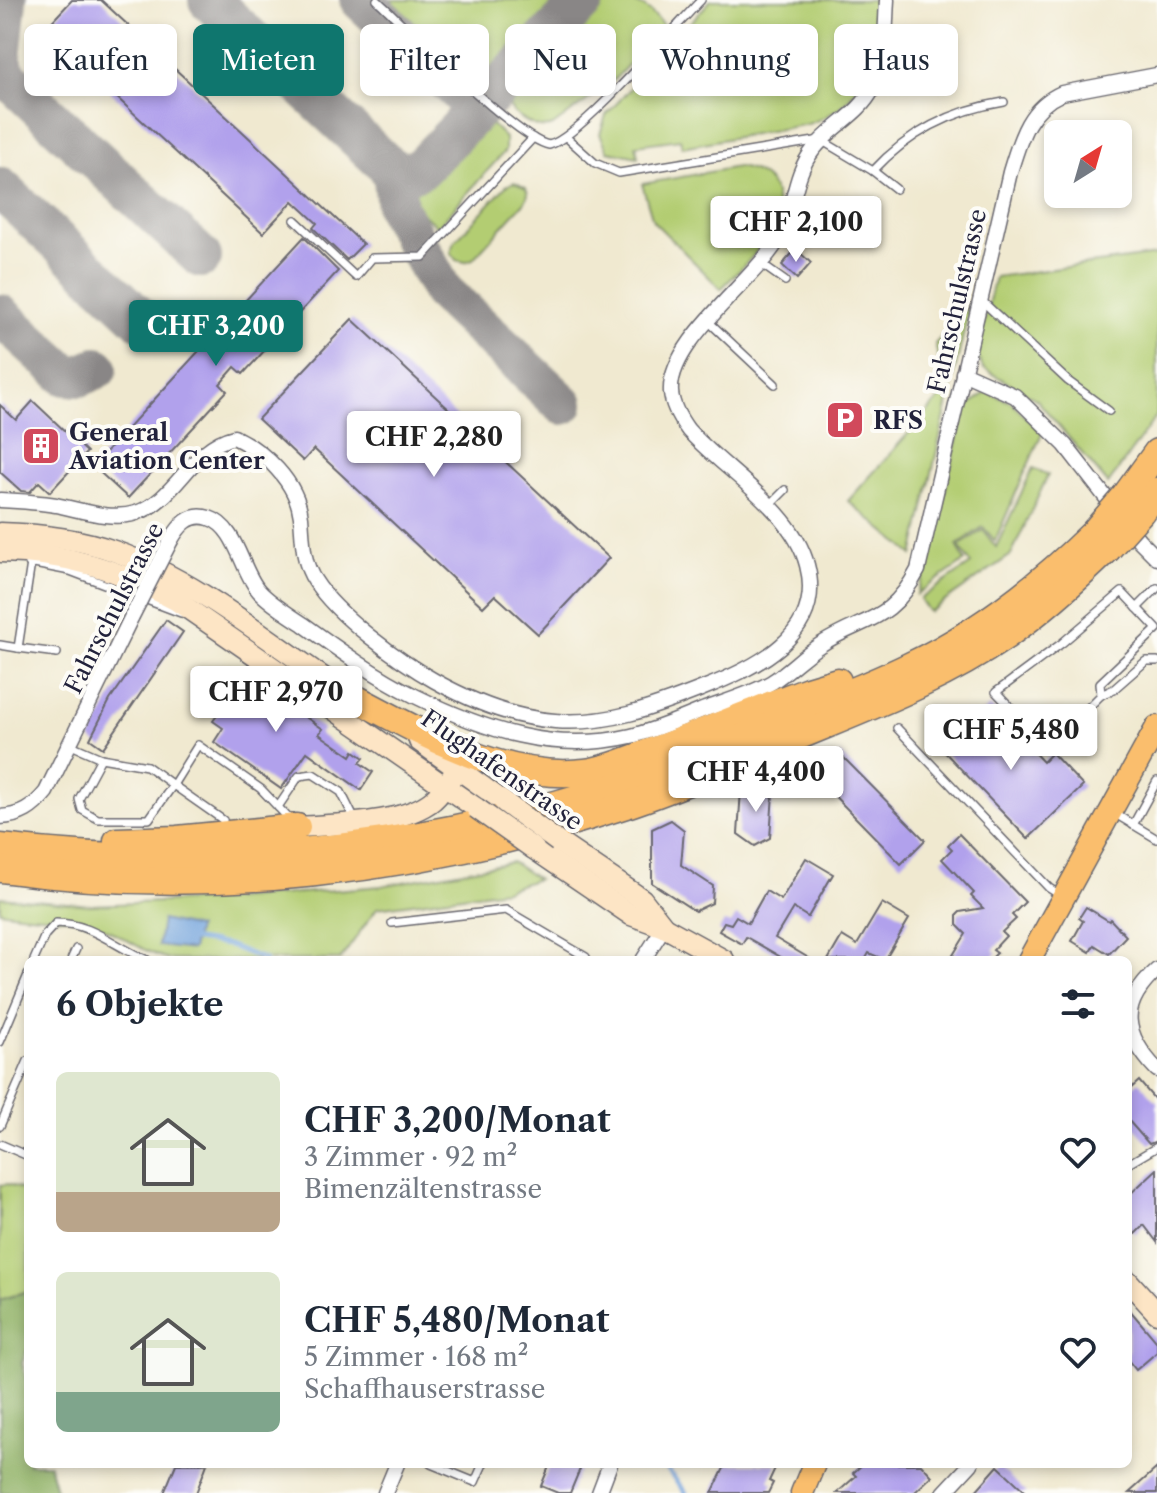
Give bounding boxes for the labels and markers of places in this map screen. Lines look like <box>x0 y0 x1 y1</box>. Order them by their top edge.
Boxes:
pin: CHF 2,100 <box>704 196 888 264</box>
pin: CHF 3,200 <box>124 300 308 368</box>
parking icon: RFS <box>824 399 866 441</box>
place label: RFS <box>873 406 923 435</box>
pin: CHF 2,280 <box>342 411 526 479</box>
place label: General Aviation Center <box>68 418 265 475</box>
building icon: General Aviation Center <box>20 425 62 467</box>
pin: CHF 2,970 <box>184 666 368 734</box>
pin: CHF 5,480 <box>919 704 1103 772</box>
pin: CHF 4,400 <box>664 746 848 814</box>

